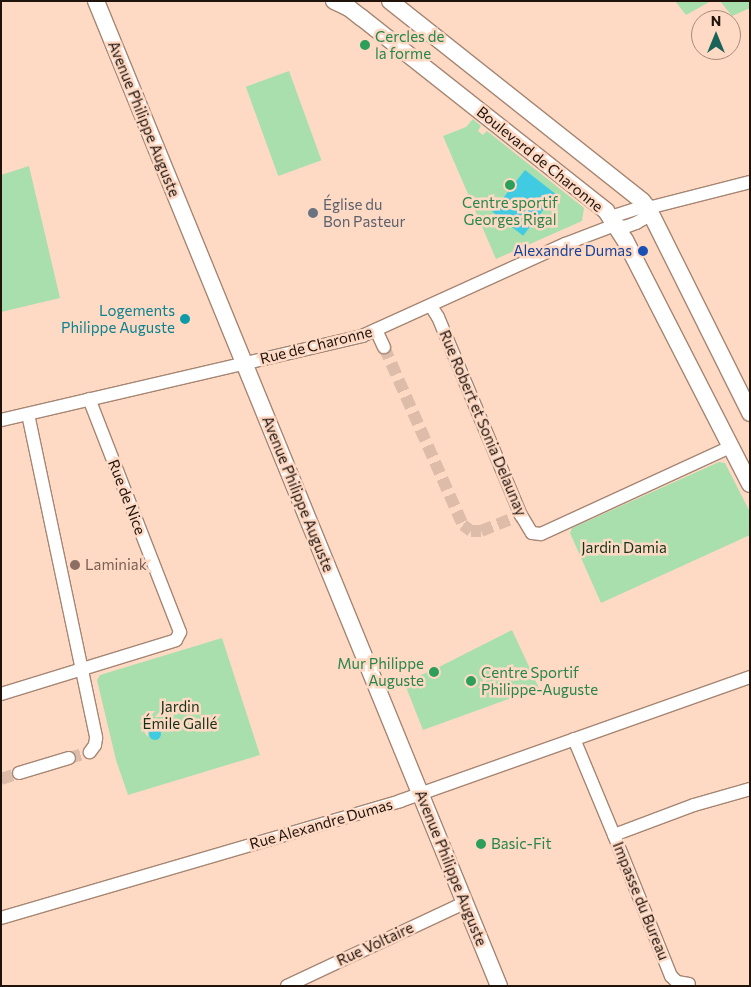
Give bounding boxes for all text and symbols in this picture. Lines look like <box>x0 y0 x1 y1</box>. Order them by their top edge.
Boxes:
north arrow <box>691 10 741 60</box>
text: N <box>711 12 721 29</box>
place label: Cercles de la forme <box>375 27 444 62</box>
street label: Avenue Philippe Auguste <box>104 38 184 200</box>
marker: Cercles de la forme <box>359 39 371 51</box>
street label: Boulevard de Charonne <box>473 103 607 215</box>
marker: Centre sportif Georges Rigal <box>504 179 516 191</box>
place label: Centre sportif Georges Rigal <box>462 193 558 228</box>
place label: Église du Bon Pasteur <box>323 195 405 230</box>
marker: Église du Bon Pasteur <box>307 207 319 219</box>
place label: Alexandre Dumas <box>513 242 632 260</box>
marker: Alexandre Dumas <box>636 244 650 258</box>
place label: Logements Philippe Auguste <box>61 301 175 336</box>
marker: Logements Philippe Auguste <box>179 313 191 325</box>
street label: Rue de Charonne <box>258 322 374 368</box>
street label: Rue Robert et Sonia Delaunay <box>436 327 530 519</box>
street label: Avenue Philippe Auguste <box>258 413 338 575</box>
street label: Rue de Nice <box>104 457 150 537</box>
park label: Jardin Damia <box>581 539 667 557</box>
place label: Laminiak <box>85 556 147 574</box>
marker: Laminiak <box>69 559 81 571</box>
place label: Mur Philippe Auguste <box>337 654 424 689</box>
place label: Centre Sportif Philippe-Auguste <box>481 663 598 698</box>
marker: Mur Philippe Auguste <box>428 666 440 678</box>
marker: Centre Sportif Philippe-Auguste <box>465 675 477 687</box>
park label: Jardin Émile Gallé <box>143 697 217 732</box>
street label: Avenue Philippe Auguste <box>411 787 491 949</box>
street label: Rue Alexandre Dumas <box>247 795 395 853</box>
place label: Basic-Fit <box>491 835 552 853</box>
marker: Basic-Fit <box>475 838 487 850</box>
street label: Impasse du Bureau <box>609 839 673 963</box>
street label: Rue Voltaire <box>334 918 416 970</box>

